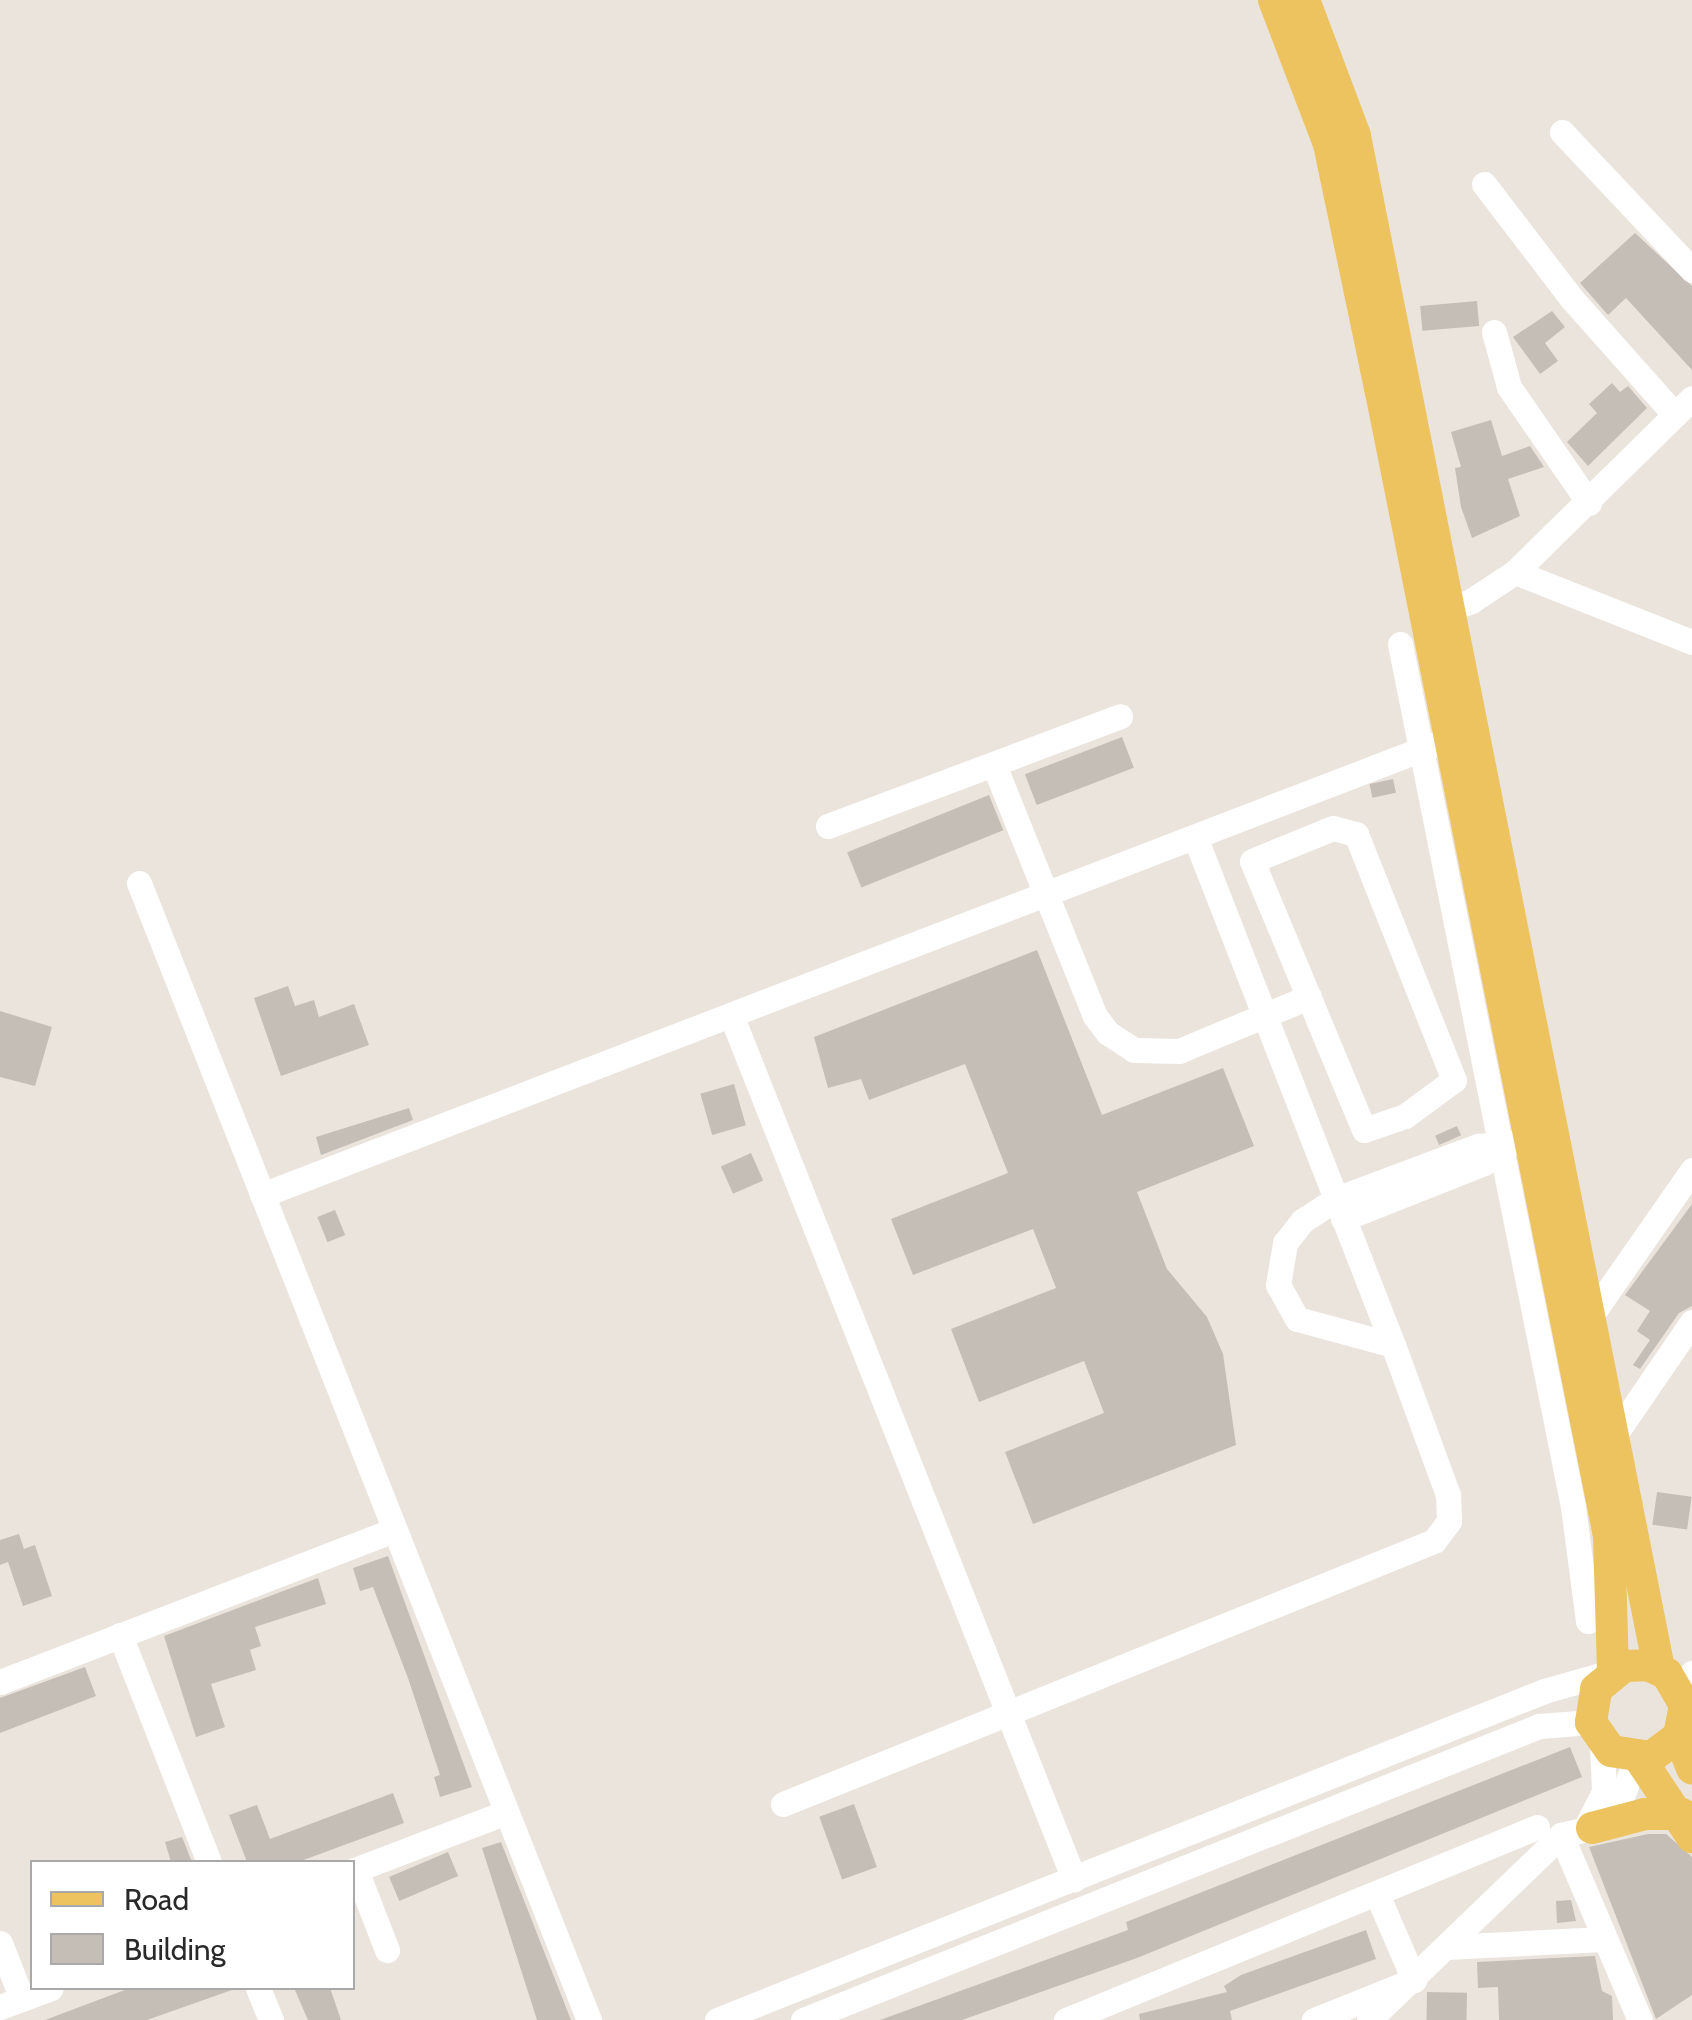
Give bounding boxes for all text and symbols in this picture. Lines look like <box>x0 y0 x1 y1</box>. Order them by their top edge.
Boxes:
legend <box>30 1860 355 1990</box>
text: Road <box>124 1881 189 1918</box>
text: Building <box>124 1931 226 1968</box>

